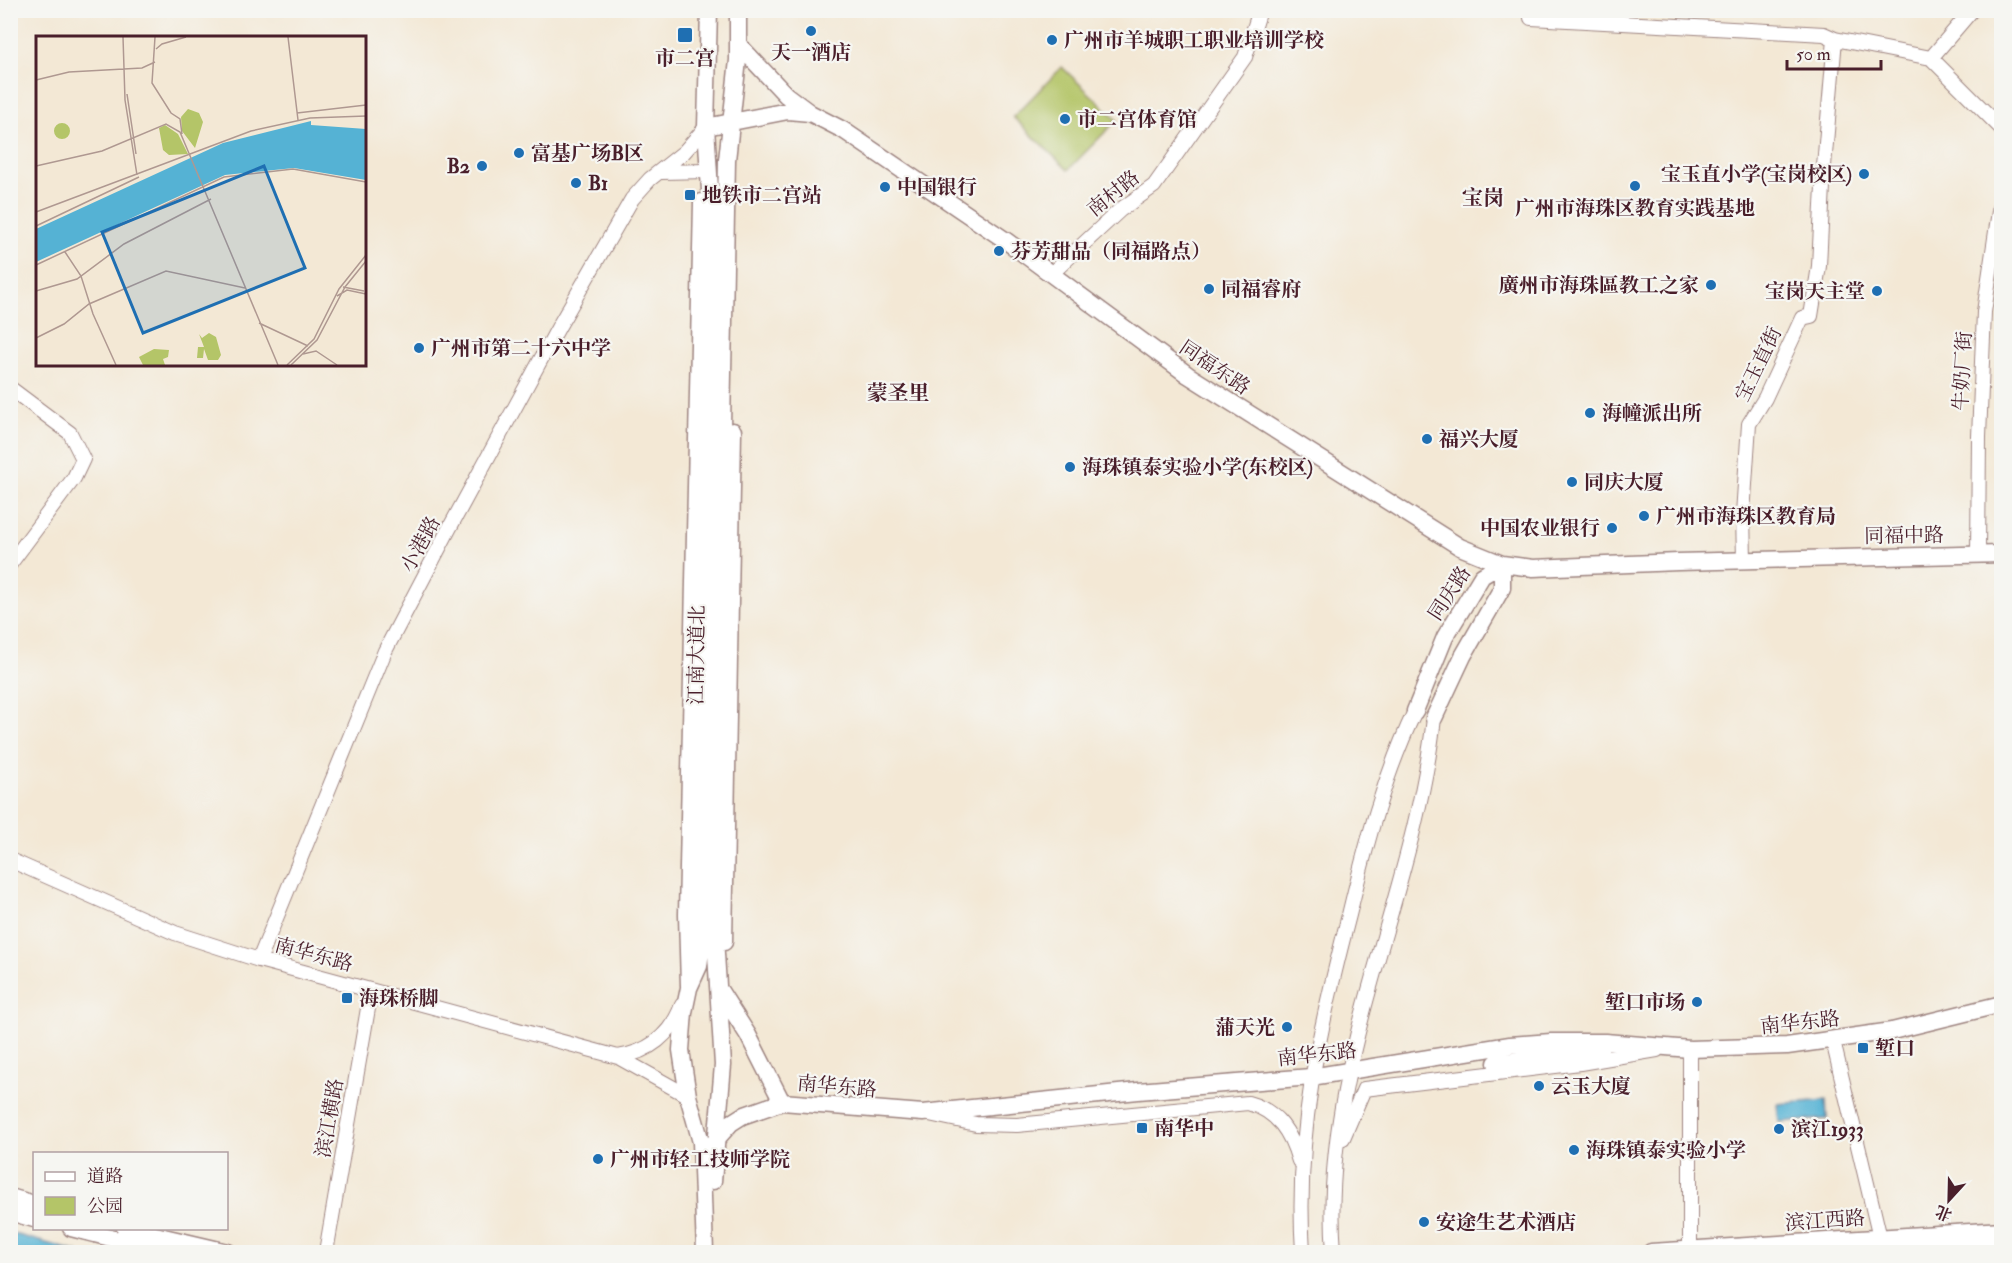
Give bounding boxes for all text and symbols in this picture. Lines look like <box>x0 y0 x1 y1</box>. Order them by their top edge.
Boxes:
marker: 天一酒店 <box>804 24 818 38</box>
marker: 市二宫 <box>676 26 694 44</box>
place label: 广州市羊城职工职业培训学校 <box>1064 28 1324 53</box>
marker: 广州市羊城职工职业培训学校 <box>1045 33 1059 47</box>
scale bar <box>1787 33 1882 71</box>
inset map <box>36 36 366 366</box>
place label: 天一酒店 <box>771 40 851 65</box>
text: 50 m <box>1796 43 1831 66</box>
place label: 市二宫 <box>655 46 715 71</box>
place label: 市二宫体育馆 <box>1077 107 1197 132</box>
marker: 市二宫体育馆 <box>1058 112 1072 126</box>
place label: 富基广场B区 <box>531 141 644 166</box>
marker: 富基广场B区 <box>512 146 526 160</box>
place label: B2 <box>447 154 470 179</box>
marker: B2 <box>475 159 489 173</box>
place label: 宝玉直小学(宝岗校区) <box>1661 162 1852 187</box>
street label: 南村路 <box>1082 165 1144 222</box>
marker: 宝玉直小学(宝岗校区) <box>1857 167 1871 181</box>
place label: B1 <box>588 171 608 196</box>
place label: 中国银行 <box>897 175 977 200</box>
marker: B1 <box>569 176 583 190</box>
marker: 广州市海珠区教育实践基地 <box>1628 179 1642 193</box>
marker: 中国银行 <box>878 180 892 194</box>
place label: 地铁市二宫站 <box>702 183 822 208</box>
district label: 宝岗 <box>1462 185 1504 212</box>
marker: 地铁市二宫站 <box>683 188 697 202</box>
place label: 广州市海珠区教育实践基地 <box>1515 196 1755 221</box>
place label: 芬芳甜品（同福路点） <box>1011 239 1211 264</box>
marker: 芬芳甜品（同福路点） <box>992 244 1006 258</box>
place label: 廣州市海珠區教工之家 <box>1499 273 1699 298</box>
place label: 同福睿府 <box>1221 277 1301 302</box>
marker: 廣州市海珠區教工之家 <box>1704 278 1718 292</box>
place label: 宝岗天主堂 <box>1765 279 1865 304</box>
marker: 同福睿府 <box>1202 282 1216 296</box>
marker: 宝岗天主堂 <box>1870 284 1884 298</box>
street label: 宝玉直街 <box>1730 323 1787 406</box>
street label: 牛奶厂街 <box>1948 330 1977 412</box>
street label: 同福东路 <box>1175 335 1255 400</box>
place label: 广州市第二十六中学 <box>431 336 611 361</box>
marker: 广州市第二十六中学 <box>412 341 426 355</box>
district label: 蒙圣里 <box>867 380 930 407</box>
place label: 海幢派出所 <box>1602 401 1702 426</box>
marker: 海幢派出所 <box>1583 406 1597 420</box>
place label: 福兴大厦 <box>1439 427 1519 452</box>
marker: 福兴大厦 <box>1420 432 1434 446</box>
place label: 海珠镇泰实验小学(东校区) <box>1082 455 1313 480</box>
marker: 海珠镇泰实验小学(东校区) <box>1063 460 1077 474</box>
place label: 同庆大厦 <box>1584 470 1664 495</box>
marker: 同庆大厦 <box>1565 475 1579 489</box>
place label: 广州市海珠区教育局 <box>1656 504 1836 529</box>
marker: 广州市海珠区教育局 <box>1637 509 1651 523</box>
street label: 小港路 <box>395 512 446 577</box>
place label: 中国农业银行 <box>1480 516 1600 541</box>
marker: 中国农业银行 <box>1605 521 1619 535</box>
street label: 同福中路 <box>1864 522 1944 549</box>
street label: 同庆路 <box>1423 561 1476 625</box>
street label: 江南大道北 <box>683 605 710 705</box>
street label: 南华东路 <box>272 932 356 977</box>
place label: 海珠桥脚 <box>359 986 439 1011</box>
place label: 堑口市场 <box>1605 990 1685 1015</box>
marker: 海珠桥脚 <box>340 991 354 1005</box>
marker: 堑口市场 <box>1690 995 1704 1009</box>
street label: 南华东路 <box>1759 1006 1841 1039</box>
place label: 蒲天光 <box>1215 1015 1275 1040</box>
marker: 蒲天光 <box>1280 1020 1294 1034</box>
place label: 堑口 <box>1875 1036 1915 1061</box>
street label: 南华东路 <box>1276 1038 1358 1071</box>
marker: 堑口 <box>1856 1041 1870 1055</box>
street label: 南华东路 <box>796 1071 878 1102</box>
place label: 云玉大廈 <box>1551 1074 1631 1099</box>
street label: 滨江横路 <box>310 1077 349 1160</box>
marker: 云玉大廈 <box>1532 1079 1546 1093</box>
place label: 南华中 <box>1154 1116 1214 1141</box>
place label: 滨江1933 <box>1791 1117 1864 1142</box>
marker: 南华中 <box>1135 1121 1149 1135</box>
marker: 滨江1933 <box>1772 1122 1786 1136</box>
place label: 海珠镇泰实验小学 <box>1586 1138 1746 1163</box>
marker: 海珠镇泰实验小学 <box>1567 1143 1581 1157</box>
place label: 广州市轻工技师学院 <box>610 1147 790 1172</box>
legend <box>33 1152 228 1230</box>
marker: 广州市轻工技师学院 <box>591 1152 605 1166</box>
text: 道路 <box>87 1165 123 1188</box>
north arrow <box>1919 1170 1979 1230</box>
text: 公园 <box>87 1195 123 1218</box>
text: 北 <box>1933 1201 1955 1225</box>
street label: 滨江西路 <box>1784 1205 1866 1236</box>
place label: 安途生艺术酒店 <box>1436 1210 1576 1235</box>
marker: 安途生艺术酒店 <box>1417 1215 1431 1229</box>

